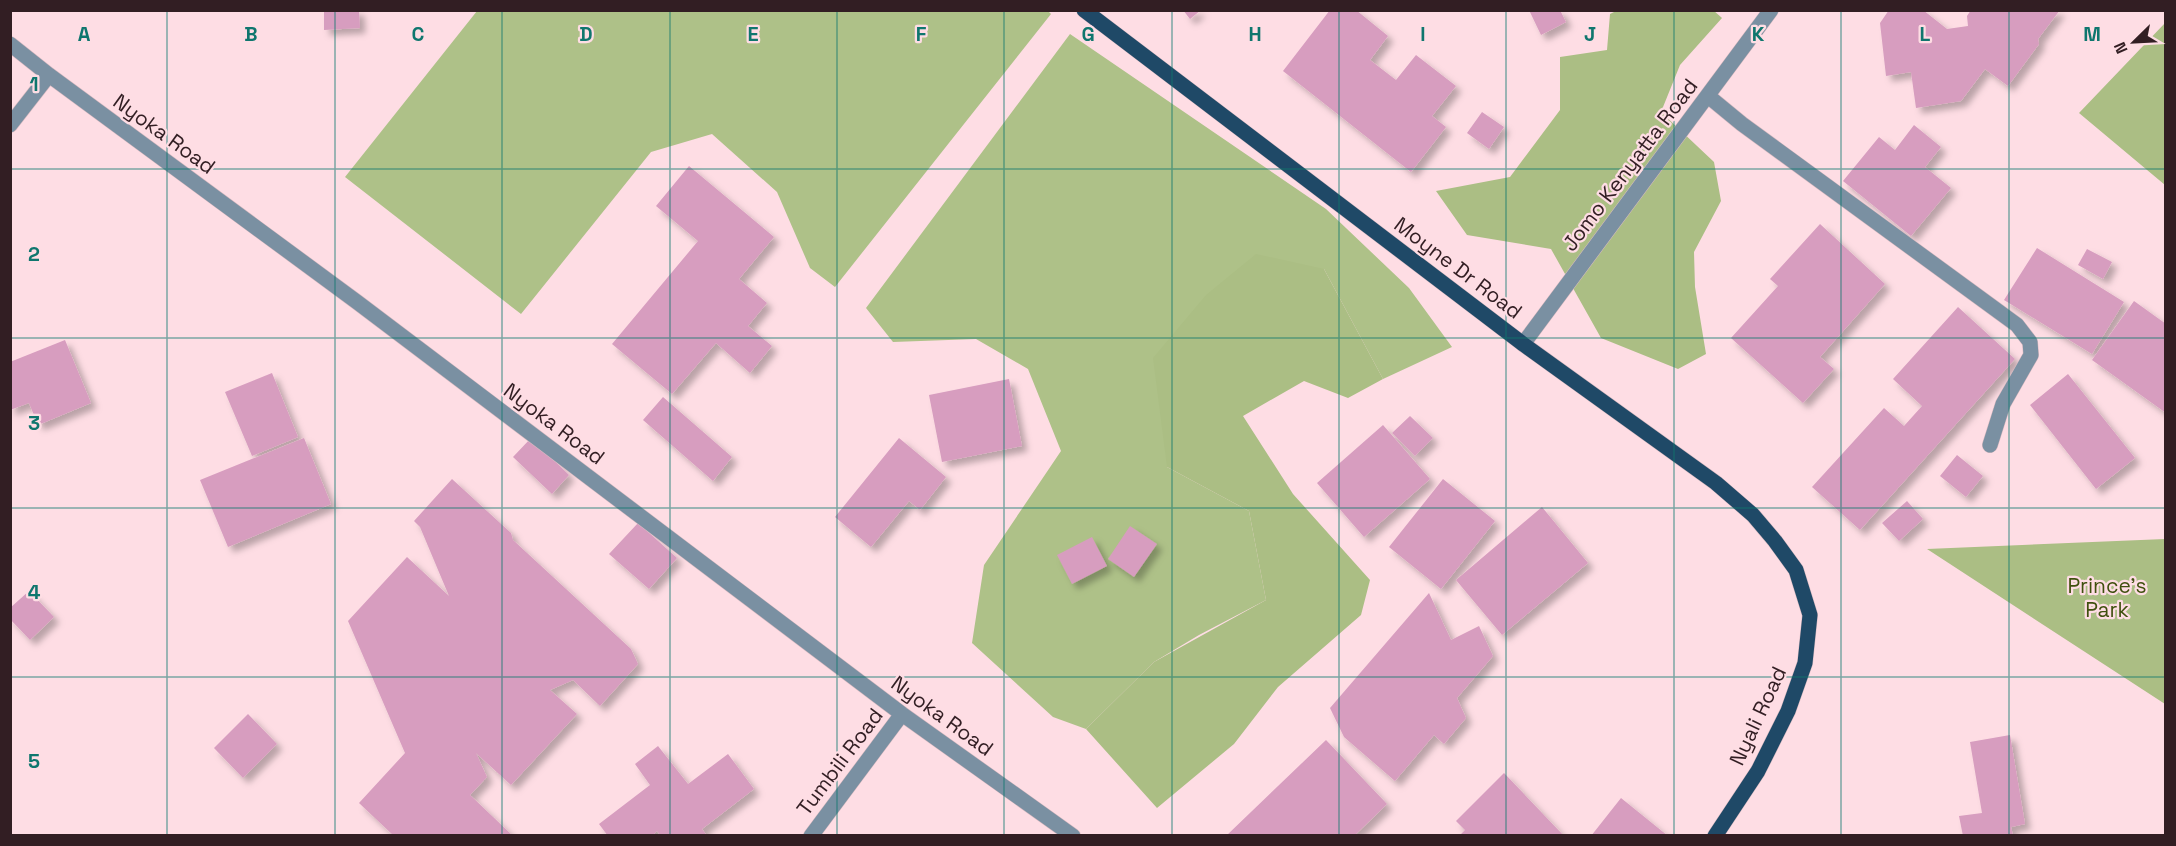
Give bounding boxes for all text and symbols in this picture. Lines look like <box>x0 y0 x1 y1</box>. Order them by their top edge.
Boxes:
north arrow <box>2104 12 2164 72</box>
text: A <box>78 21 91 47</box>
text: B <box>244 21 258 47</box>
text: C <box>412 21 425 47</box>
text: D <box>579 21 593 47</box>
text: E <box>747 21 759 47</box>
text: F <box>916 21 927 47</box>
text: G <box>1081 21 1095 47</box>
text: H <box>1248 21 1262 47</box>
text: I <box>1420 21 1426 47</box>
text: J <box>1584 21 1596 47</box>
text: K <box>1752 21 1765 47</box>
text: L <box>1920 21 1931 47</box>
text: M <box>2083 21 2101 47</box>
text: N <box>2109 39 2133 57</box>
text: 1 <box>29 71 39 97</box>
street label: Jomo Kenyatta Road <box>1556 73 1703 256</box>
street label: Nyoka Road <box>108 87 221 180</box>
street label: Moyne Dr Road <box>1389 211 1528 325</box>
text: 2 <box>28 241 40 267</box>
street label: Nyoka Road <box>498 377 610 470</box>
text: 3 <box>28 410 40 436</box>
park label: Prince's Park <box>2067 572 2147 623</box>
text: 4 <box>28 579 41 605</box>
street label: Nyali Road <box>1723 662 1792 770</box>
street label: Nyoka Road <box>886 669 999 762</box>
street label: Tumbili Road <box>790 703 889 821</box>
text: 5 <box>28 748 40 774</box>

